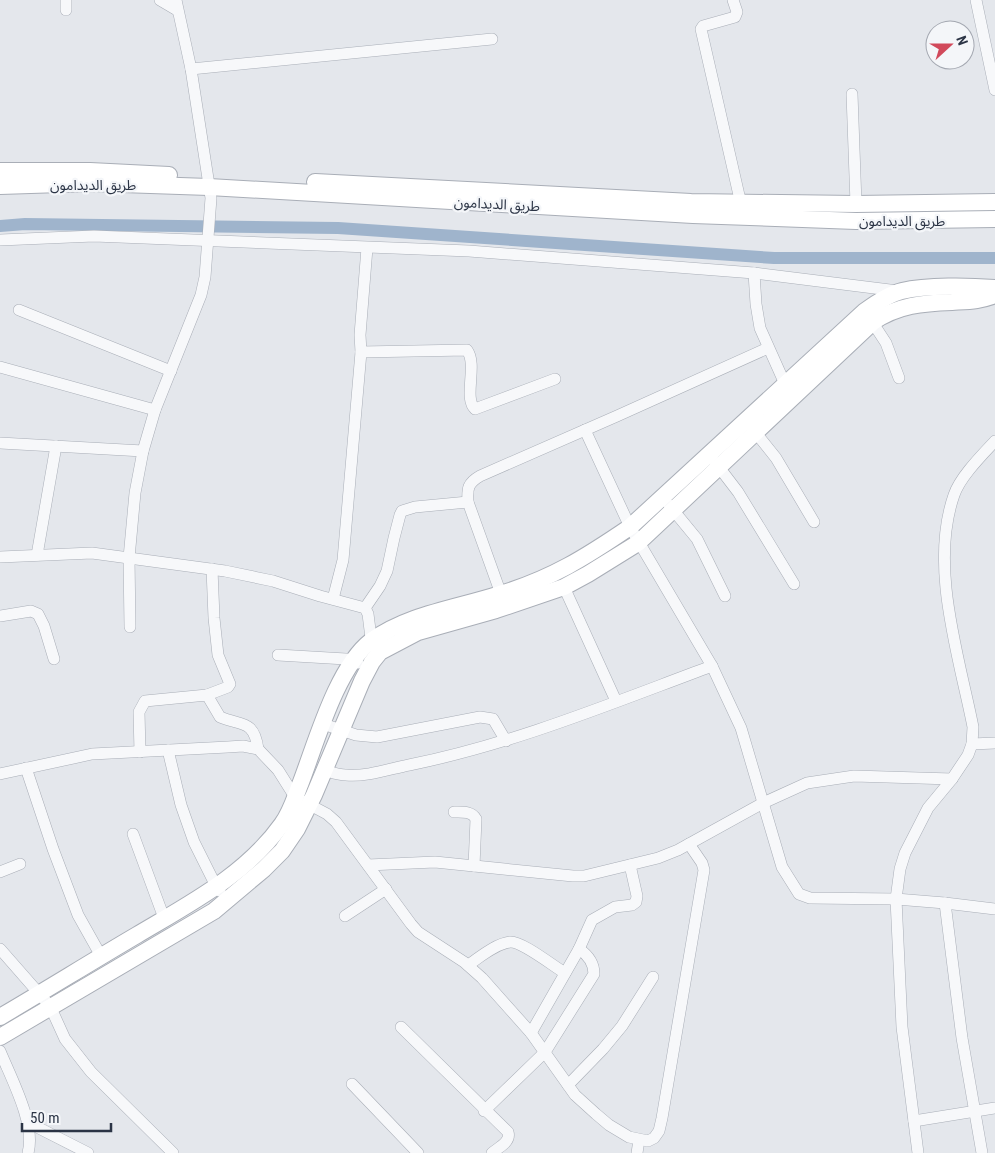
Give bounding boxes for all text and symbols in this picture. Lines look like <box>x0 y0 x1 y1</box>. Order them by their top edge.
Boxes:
north arrow <box>925 20 975 70</box>
text: N <box>953 33 971 47</box>
street label: طريق الديدامون <box>50 177 136 195</box>
street label: طريق الديدامون <box>453 194 540 216</box>
street label: طريق الديدامون <box>859 213 945 231</box>
scale bar <box>22 1100 111 1132</box>
text: 50 m <box>30 1109 60 1127</box>

